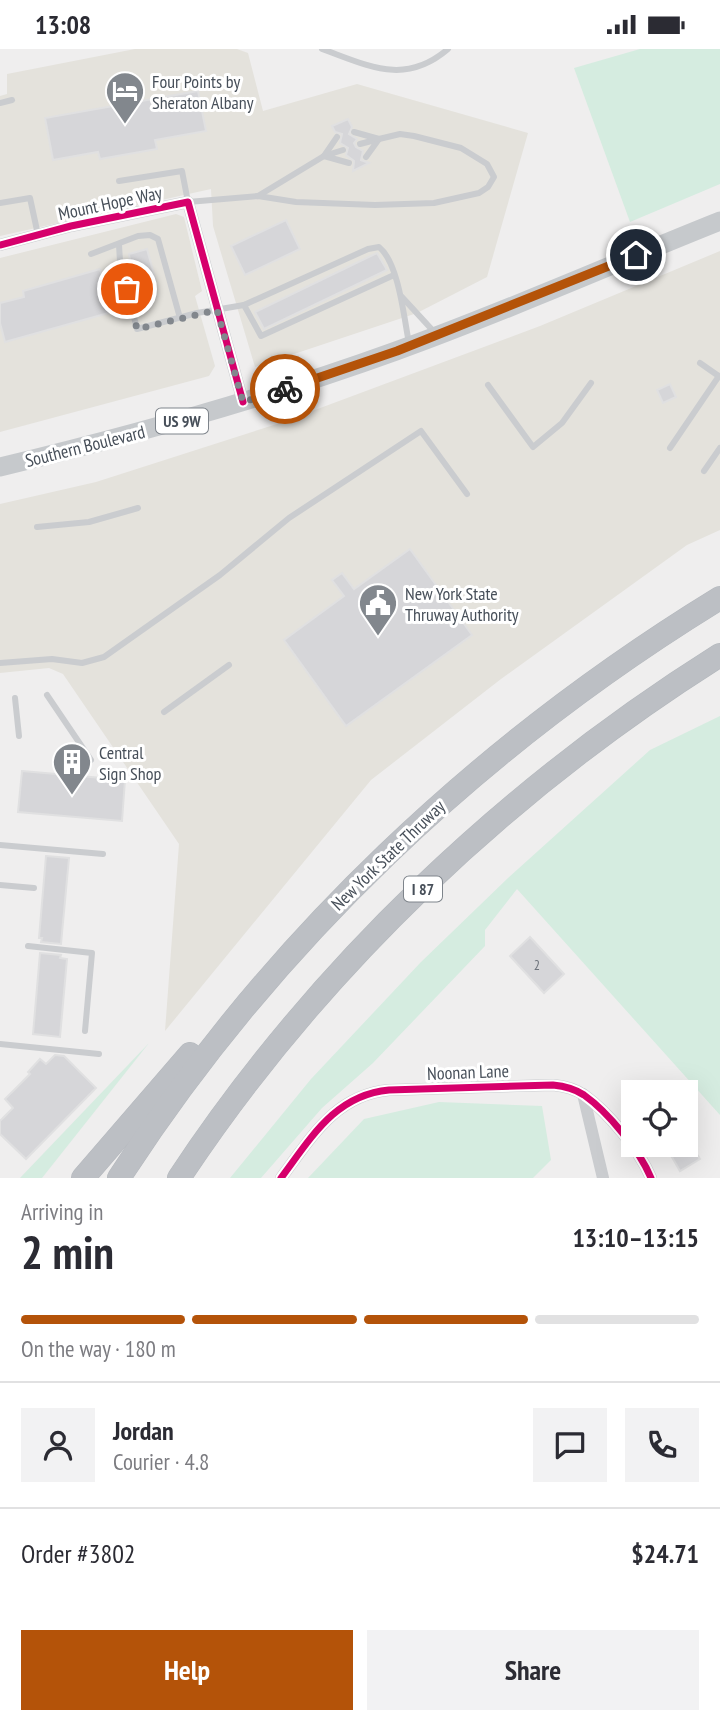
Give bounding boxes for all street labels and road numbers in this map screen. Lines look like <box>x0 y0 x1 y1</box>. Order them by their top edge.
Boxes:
street label: Mount Hope Way <box>56 181 164 225</box>
road number: US 9W <box>156 409 208 433</box>
street label: Southern Boulevard <box>23 420 147 472</box>
street label: New York State Thruway <box>326 795 450 915</box>
road number: I 87 <box>404 877 442 901</box>
street label: Noonan Lane <box>427 1059 509 1085</box>

